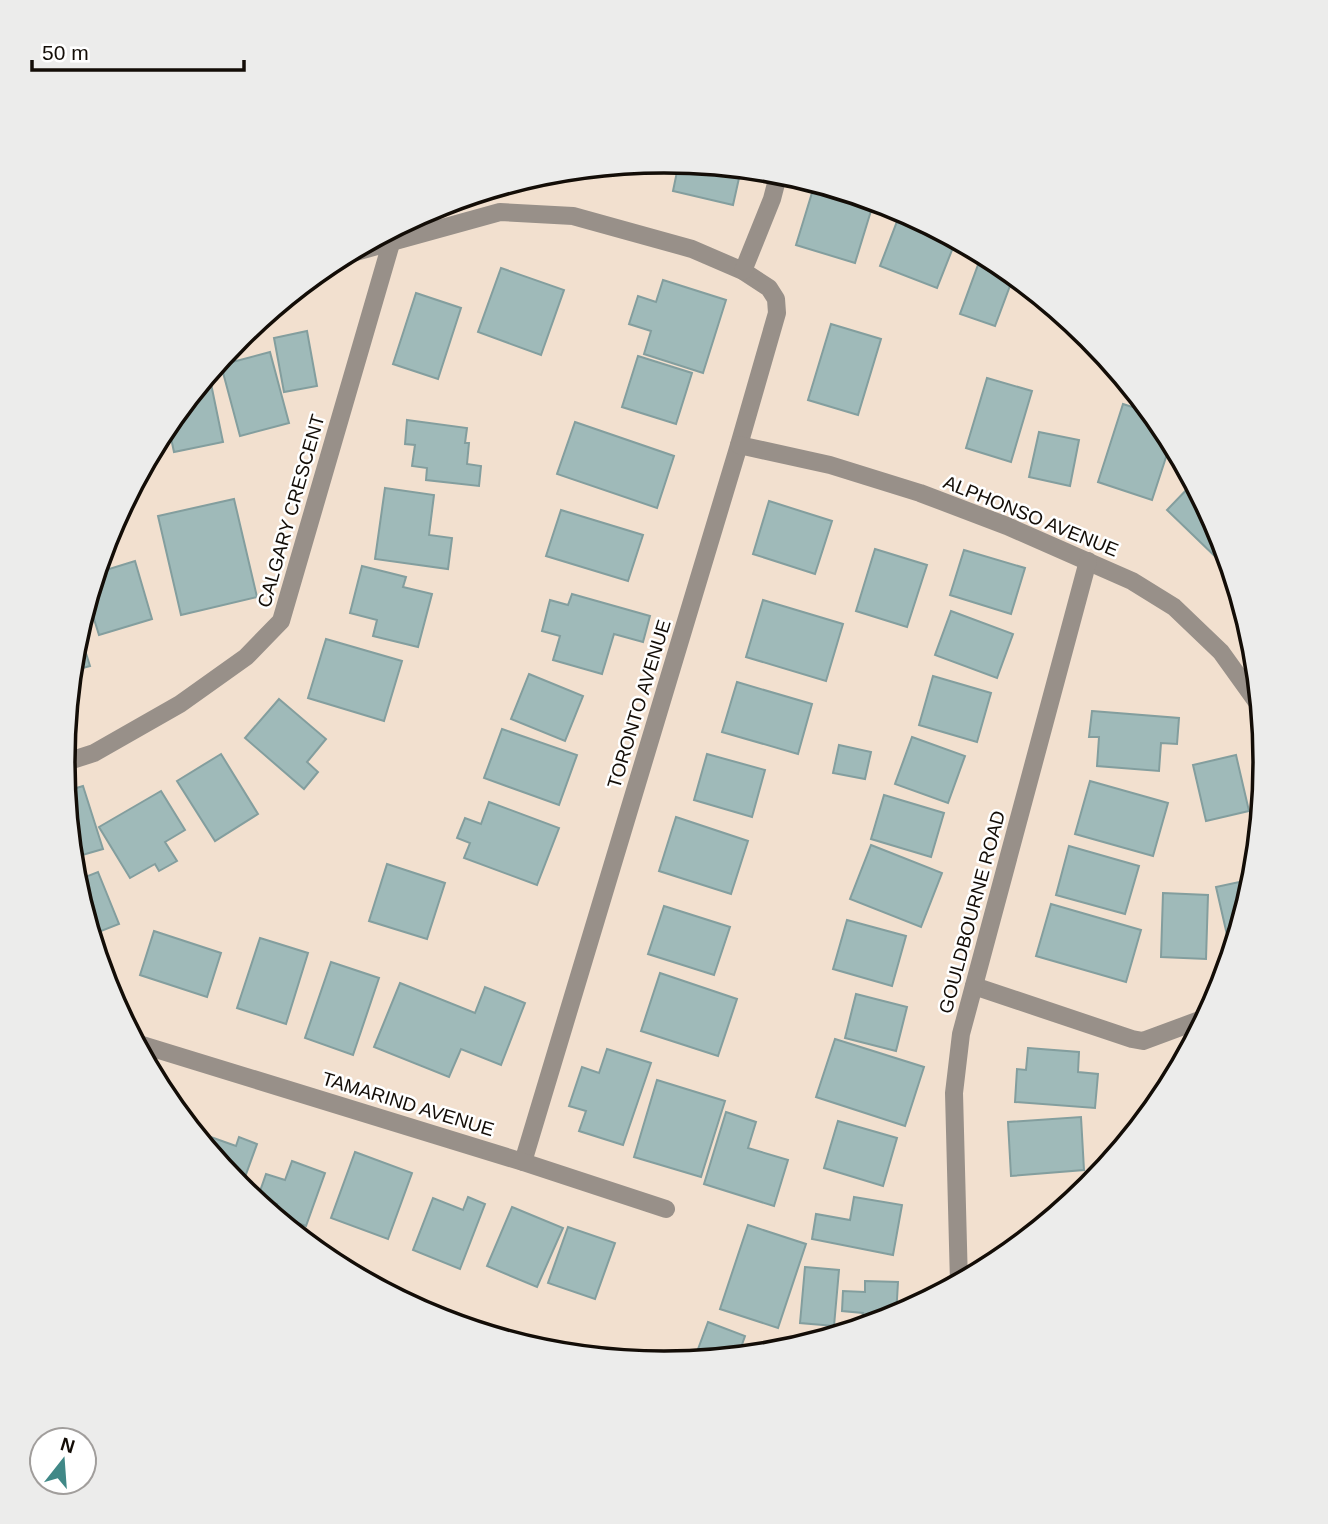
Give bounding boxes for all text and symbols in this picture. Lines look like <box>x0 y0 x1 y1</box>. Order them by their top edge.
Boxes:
scale bar <box>32 28 243 72</box>
text: 50 m <box>42 41 89 64</box>
street label: CALGARY CRESCENT <box>253 412 329 610</box>
street label: ALPHONSO AVENUE <box>941 471 1121 561</box>
street label: TORONTO AVENUE <box>603 617 675 791</box>
street label: GOULDBOURNE ROAD <box>935 808 1009 1016</box>
street label: TAMARIND AVENUE <box>319 1068 497 1140</box>
north arrow <box>28 1426 98 1496</box>
text: N <box>58 1433 77 1457</box>

